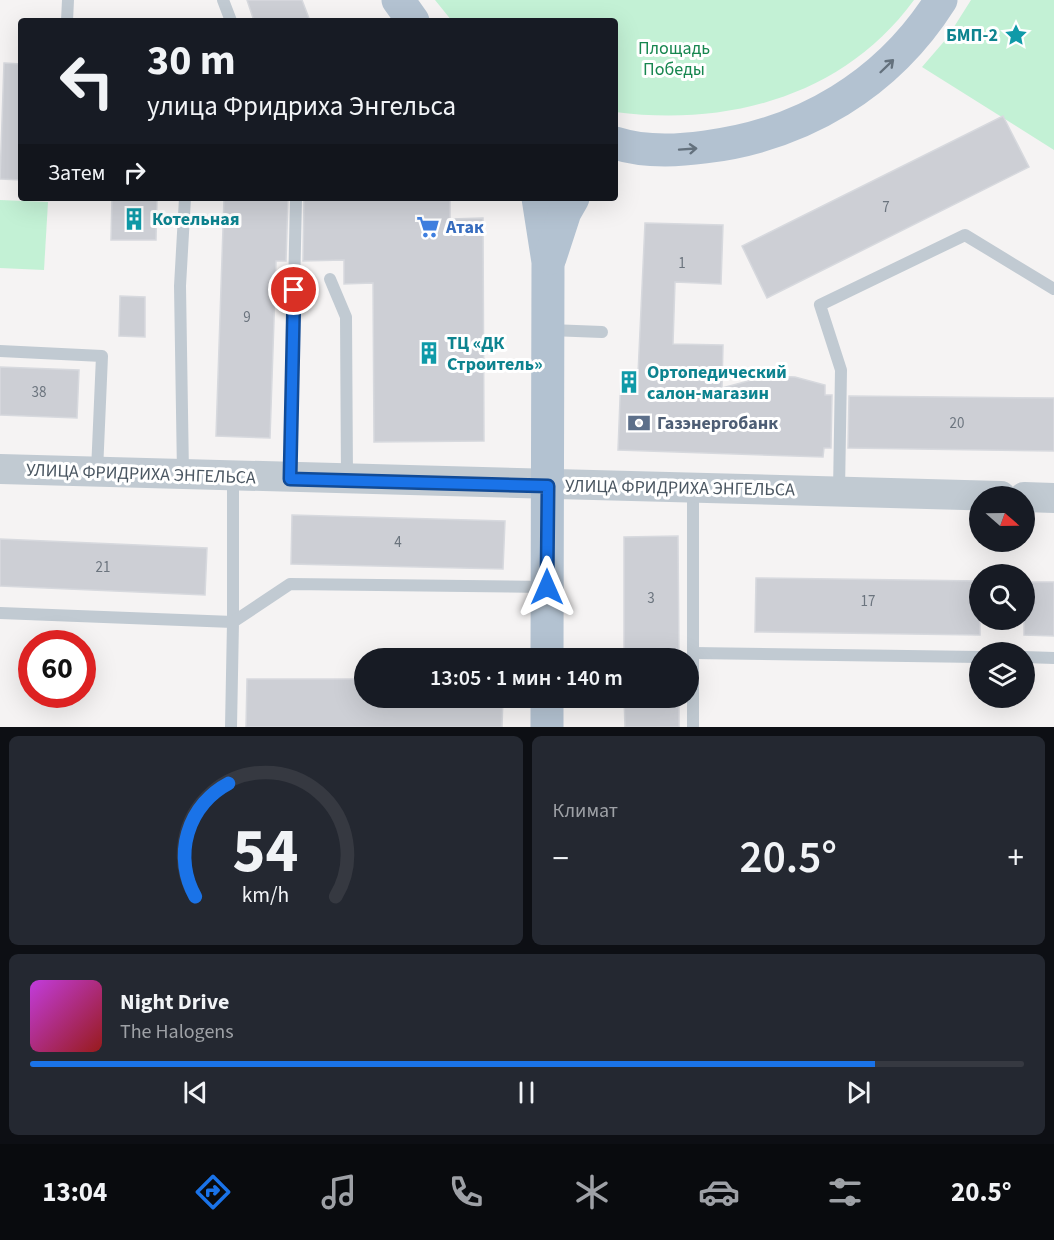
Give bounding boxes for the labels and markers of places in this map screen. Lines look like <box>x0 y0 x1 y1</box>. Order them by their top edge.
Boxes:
place icon: БМП-2 <box>1003 22 1029 48</box>
place label: БМП-2 <box>946 23 998 48</box>
building icon: Котельная <box>121 206 147 232</box>
place label: Котельная <box>152 207 240 232</box>
supermarket icon: Атак <box>415 214 441 240</box>
place label: Атак <box>445 215 484 240</box>
pin <box>268 264 319 315</box>
place label: ТЦ «ДК Строитель» <box>447 331 543 377</box>
building icon: ТЦ «ДК Строитель» <box>416 340 442 366</box>
place label: Ортопедический салон-магазин <box>647 360 787 406</box>
building icon: Ортопедический салон-магазин <box>616 369 642 395</box>
bank icon: Газэнергобанк <box>626 410 652 436</box>
place label: Газэнергобанк <box>657 411 778 436</box>

